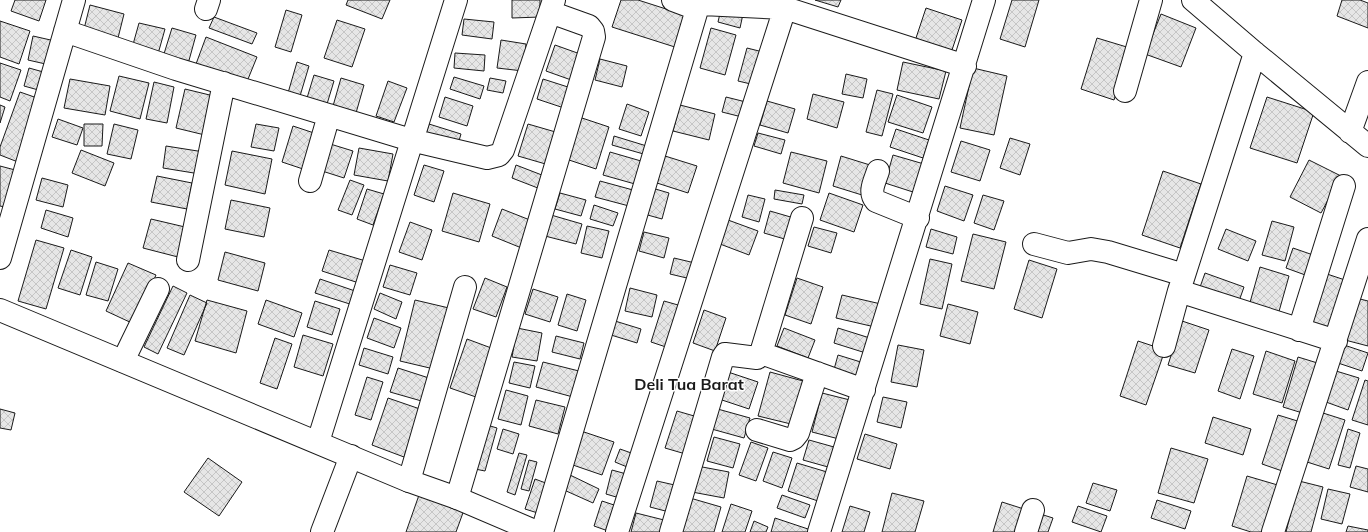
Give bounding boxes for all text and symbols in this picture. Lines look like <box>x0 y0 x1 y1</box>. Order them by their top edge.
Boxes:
district label: Deli Tua Barat <box>634 374 744 394</box>

